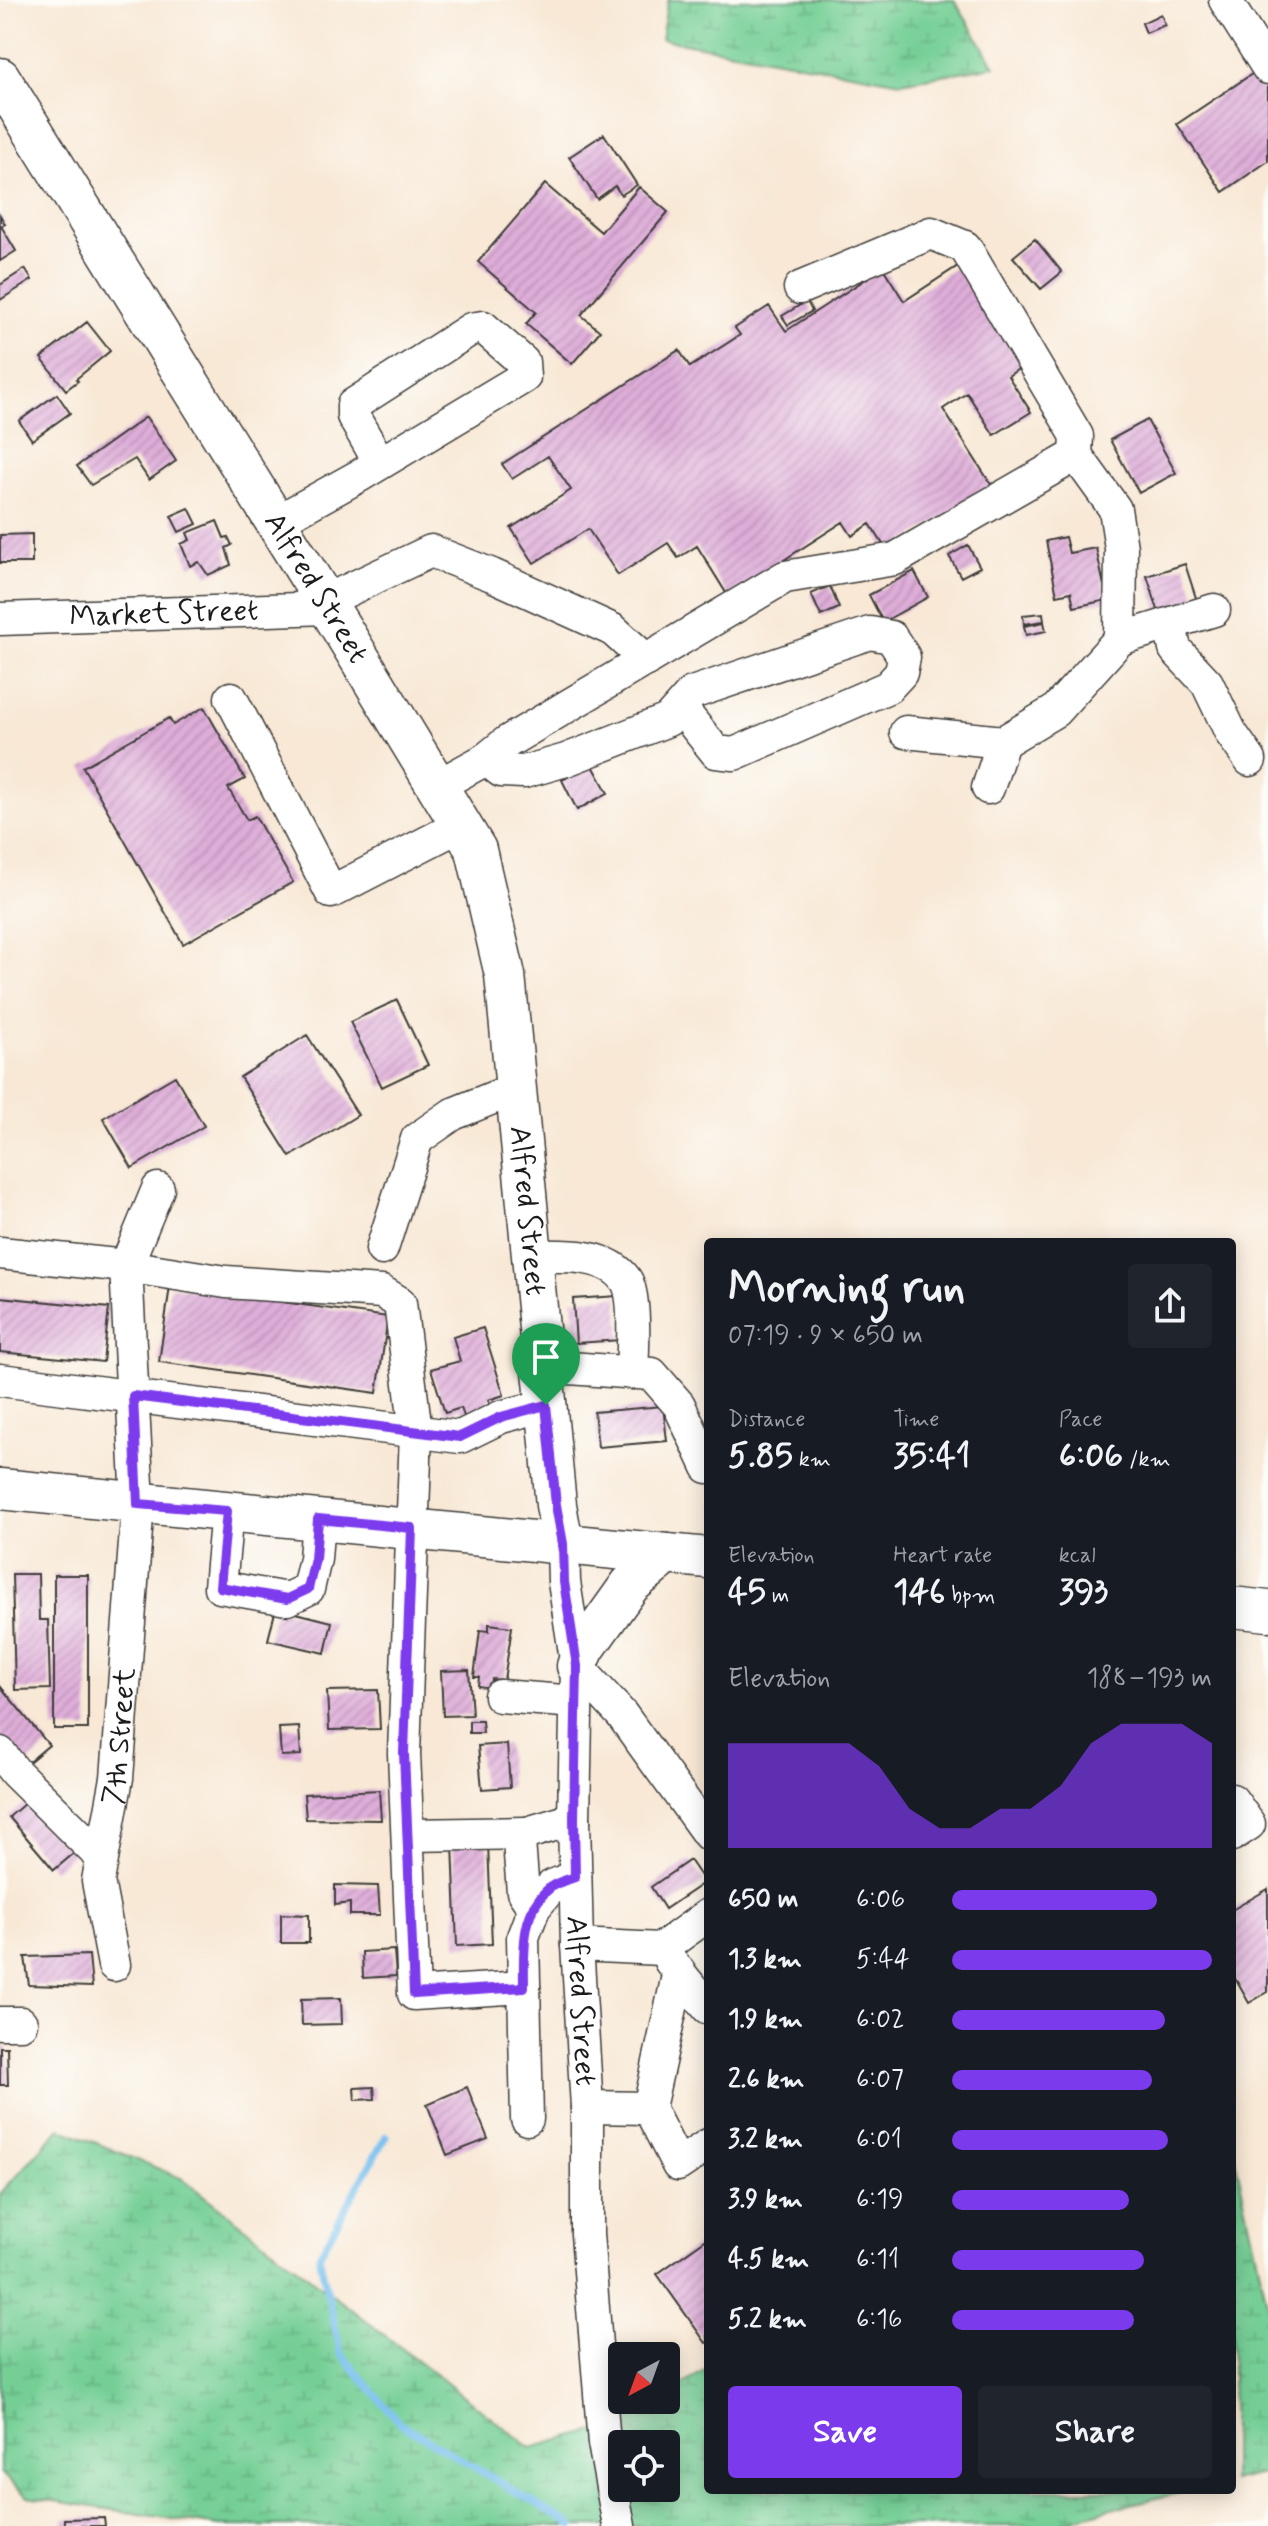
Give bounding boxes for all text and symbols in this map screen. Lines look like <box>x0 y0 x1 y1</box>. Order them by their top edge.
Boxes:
street label: Alfred Street <box>255 505 378 671</box>
street label: Market Street <box>69 591 259 636</box>
street label: Alfred Street <box>500 1124 555 1297</box>
text: Morning run <box>728 1260 965 1318</box>
button: share <box>1128 1264 1212 1348</box>
text: 07:19 · 9 × 650 m <box>728 1319 923 1353</box>
pin <box>512 1323 580 1405</box>
icon: arrive <box>524 1335 568 1379</box>
text: Distance <box>728 1406 805 1434</box>
text: Time <box>893 1406 939 1434</box>
text: Pace <box>1059 1406 1102 1434</box>
text: 5.85 <box>728 1434 793 1479</box>
text: 35:41 <box>893 1434 970 1479</box>
text: 6:06 <box>1059 1434 1123 1479</box>
text: km <box>793 1446 831 1474</box>
text: /km <box>1123 1446 1171 1474</box>
text: Elevation <box>728 1542 815 1570</box>
text: Heart rate <box>893 1542 992 1570</box>
text: kcal <box>1059 1542 1096 1570</box>
text: 45 <box>728 1570 766 1615</box>
text: 146 <box>893 1570 945 1615</box>
text: 393 <box>1059 1570 1108 1615</box>
text: m <box>766 1582 789 1610</box>
text: bpm <box>945 1582 995 1610</box>
text: Elevation <box>728 1662 830 1696</box>
text: 188–193 m <box>1087 1662 1212 1696</box>
street label: 7th Street <box>93 1666 145 1808</box>
text: 650 m <box>728 1883 799 1917</box>
text: 6:06 <box>856 1883 905 1917</box>
street label: Alfred Street <box>557 1915 605 2087</box>
text: 1.3 km <box>728 1943 802 1977</box>
text: 5:44 <box>856 1943 909 1977</box>
text: 1.9 km <box>728 2003 803 2037</box>
text: 6:02 <box>856 2003 905 2037</box>
text: 2.6 km <box>728 2063 804 2097</box>
text: 6:07 <box>856 2063 904 2097</box>
text: 3.2 km <box>728 2123 803 2157</box>
text: 6:01 <box>856 2123 902 2157</box>
text: 3.9 km <box>728 2183 803 2217</box>
text: 6:19 <box>856 2183 903 2217</box>
text: 4.5 km <box>728 2243 809 2277</box>
text: 6:11 <box>856 2243 899 2277</box>
text: 5.2 km <box>728 2303 807 2337</box>
text: 6:16 <box>856 2303 902 2337</box>
north arrow <box>608 2342 680 2414</box>
map controls <box>608 2342 680 2502</box>
button: Save <box>728 2386 962 2478</box>
button: Share <box>978 2386 1212 2478</box>
button: locate <box>608 2430 680 2502</box>

